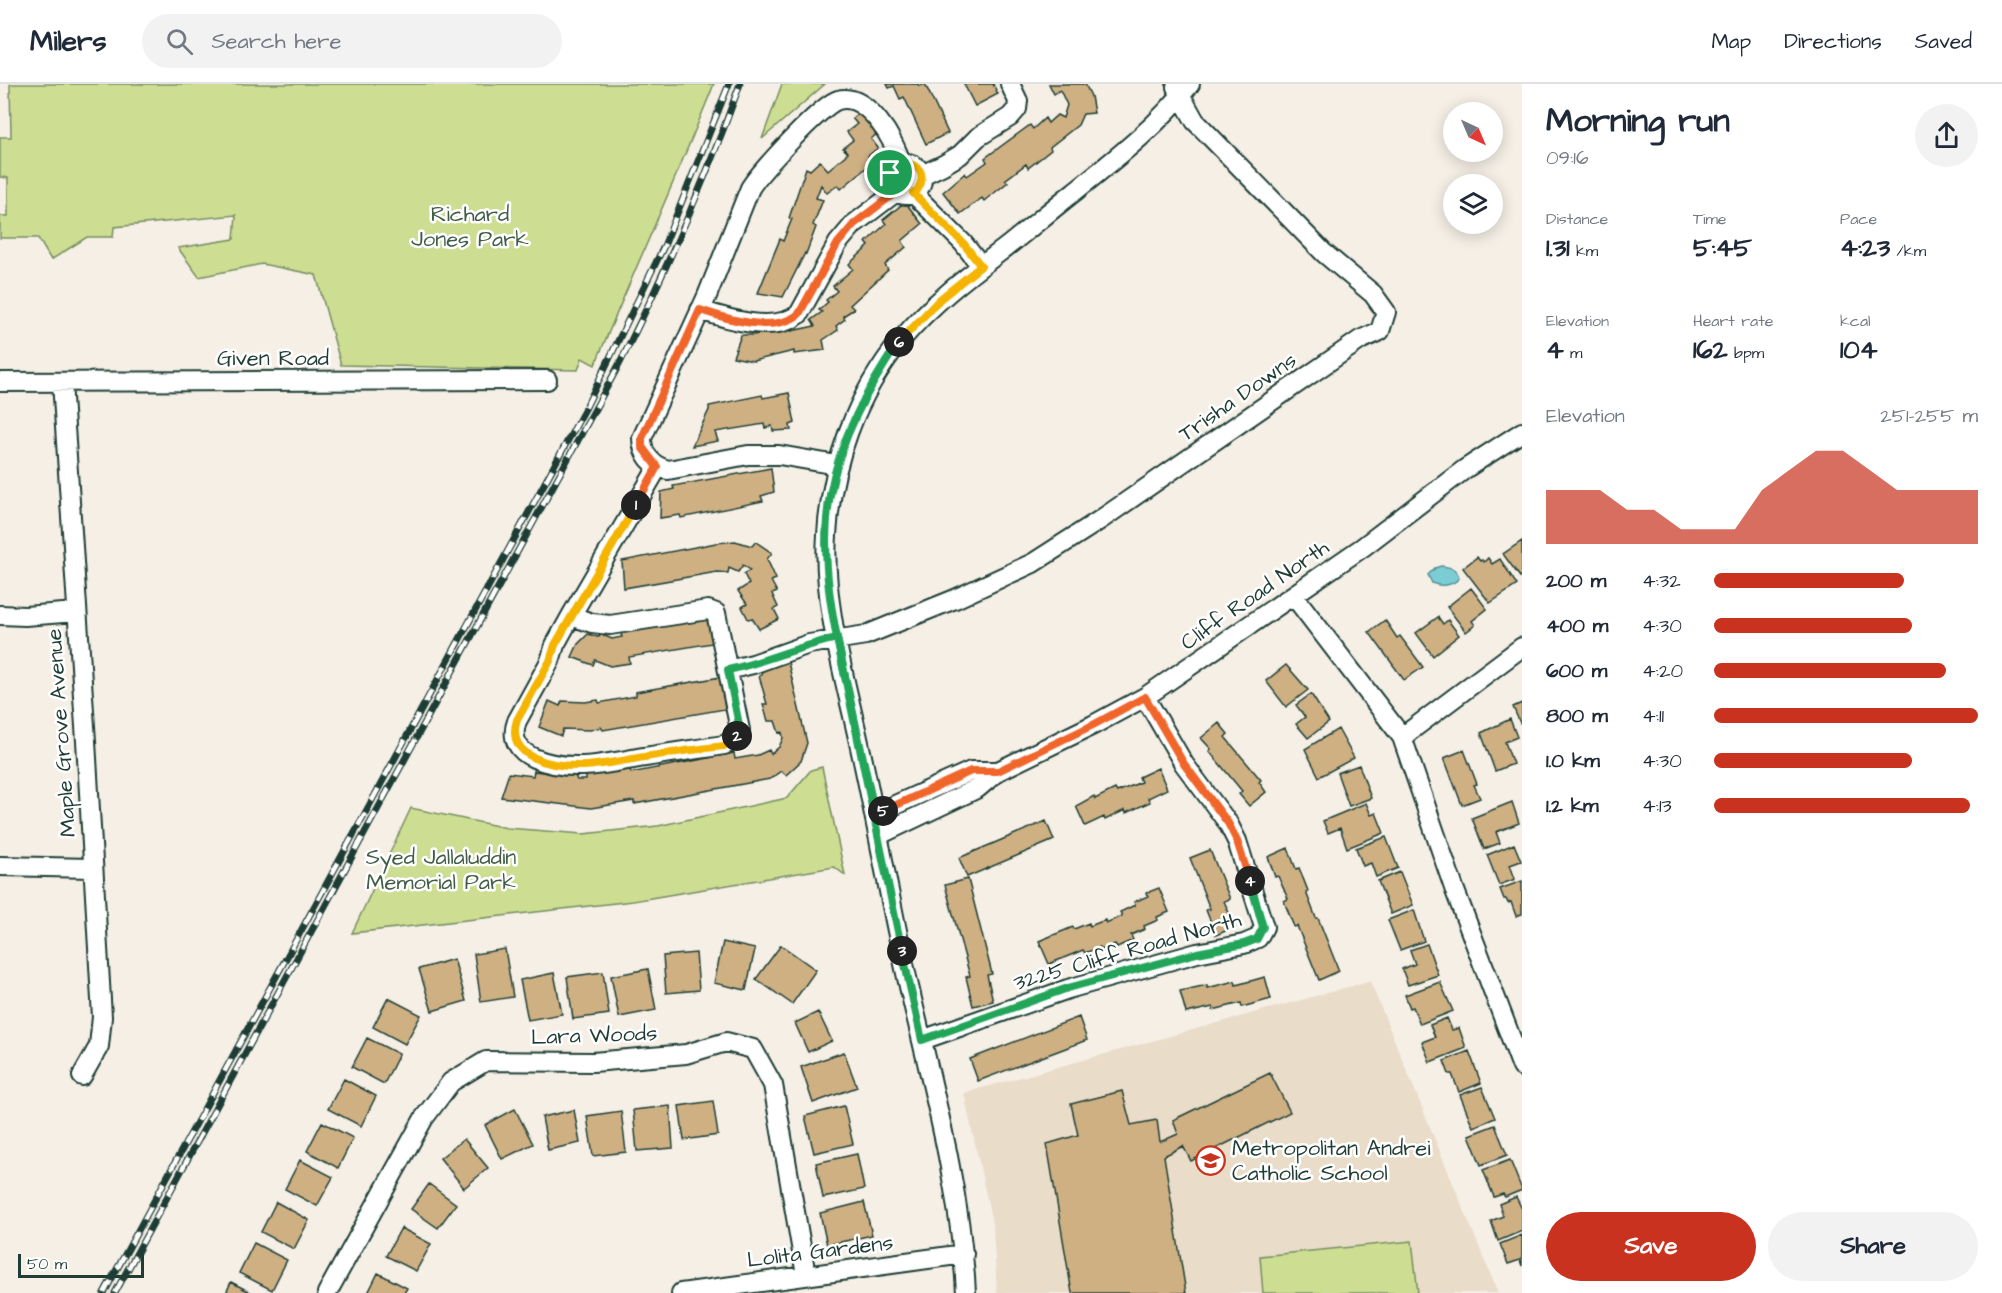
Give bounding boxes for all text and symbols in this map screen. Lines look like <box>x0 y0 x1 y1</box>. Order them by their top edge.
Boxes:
search box <box>142 14 562 68</box>
text: Milers <box>30 22 106 61</box>
icon: search <box>163 25 196 58</box>
text: Search here <box>211 26 341 57</box>
text: Map <box>1711 27 1751 56</box>
text: Directions <box>1784 27 1882 56</box>
text: Saved <box>1915 27 1972 56</box>
text: Morning run <box>1546 98 1730 144</box>
north arrow <box>1443 102 1503 162</box>
map controls <box>1443 102 1503 234</box>
button: share <box>1915 104 1978 167</box>
text: 09:16 <box>1546 144 1588 172</box>
pin <box>864 147 915 198</box>
icon: arrive <box>873 156 906 189</box>
button: layers <box>1443 174 1503 234</box>
park label: Richard Jones Park <box>411 199 529 255</box>
text: Distance <box>1546 208 1608 230</box>
text: Time <box>1693 208 1727 230</box>
text: Pace <box>1840 208 1877 230</box>
text: 1.31 <box>1546 230 1570 266</box>
text: 5:45 <box>1693 230 1752 266</box>
text: 4:23 <box>1840 230 1890 266</box>
text: km <box>1570 240 1598 262</box>
text: /km <box>1890 240 1926 262</box>
text: Elevation <box>1546 310 1609 332</box>
text: Heart rate <box>1693 310 1773 332</box>
text: kcal <box>1840 310 1871 332</box>
pin: 6 <box>884 327 914 357</box>
text: 6 <box>894 331 904 353</box>
text: 4 <box>1546 332 1564 368</box>
text: 162 <box>1693 332 1728 368</box>
text: 104 <box>1840 332 1877 368</box>
text: m <box>1564 342 1583 364</box>
text: bpm <box>1728 342 1764 364</box>
street label: Given Road <box>217 343 329 374</box>
street label: Trisha Downs <box>1173 345 1303 449</box>
text: Elevation <box>1546 402 1625 430</box>
text: 251–255 m <box>1880 402 1978 430</box>
pin: 1 <box>621 490 651 520</box>
text: 1 <box>635 494 637 516</box>
street label: Cliff Road North <box>1174 532 1335 658</box>
text: 200 m <box>1546 567 1606 595</box>
text: 4:32 <box>1642 567 1681 595</box>
text: 400 m <box>1546 612 1608 640</box>
text: 4:30 <box>1642 612 1682 640</box>
street label: Maple Grove Avenue <box>39 627 84 838</box>
text: 600 m <box>1546 657 1607 685</box>
text: 4:20 <box>1642 657 1683 685</box>
text: 800 m <box>1546 702 1608 730</box>
text: 4:11 <box>1642 702 1664 730</box>
pin: 2 <box>722 721 752 751</box>
text: 2 <box>732 725 742 747</box>
text: 1.0 km <box>1546 747 1600 775</box>
text: 4:30 <box>1642 747 1682 775</box>
text: 1.2 km <box>1546 792 1599 820</box>
text: 4:13 <box>1642 792 1672 820</box>
pin: 5 <box>868 796 898 826</box>
text: 5 <box>877 800 889 822</box>
park label: Syed Jallaluddin Memorial Park <box>366 842 516 898</box>
pin: 4 <box>1235 866 1265 896</box>
text: 4 <box>1245 870 1255 892</box>
street label: 3225 Cliff Road North <box>1010 904 1245 999</box>
pin: 3 <box>887 936 917 966</box>
text: 3 <box>898 940 906 962</box>
street label: Lara Woods <box>530 1018 658 1053</box>
place label: Metropolitan Andrei Catholic School <box>1232 1133 1431 1189</box>
school or university icon: Metropolitan Andrei Catholic School <box>1195 1144 1227 1176</box>
button: Save <box>1546 1212 1756 1281</box>
button: Share <box>1768 1212 1978 1281</box>
street label: Lolita Gardens <box>745 1227 895 1276</box>
scale bar <box>18 1251 144 1278</box>
text: 50 m <box>27 1253 67 1275</box>

